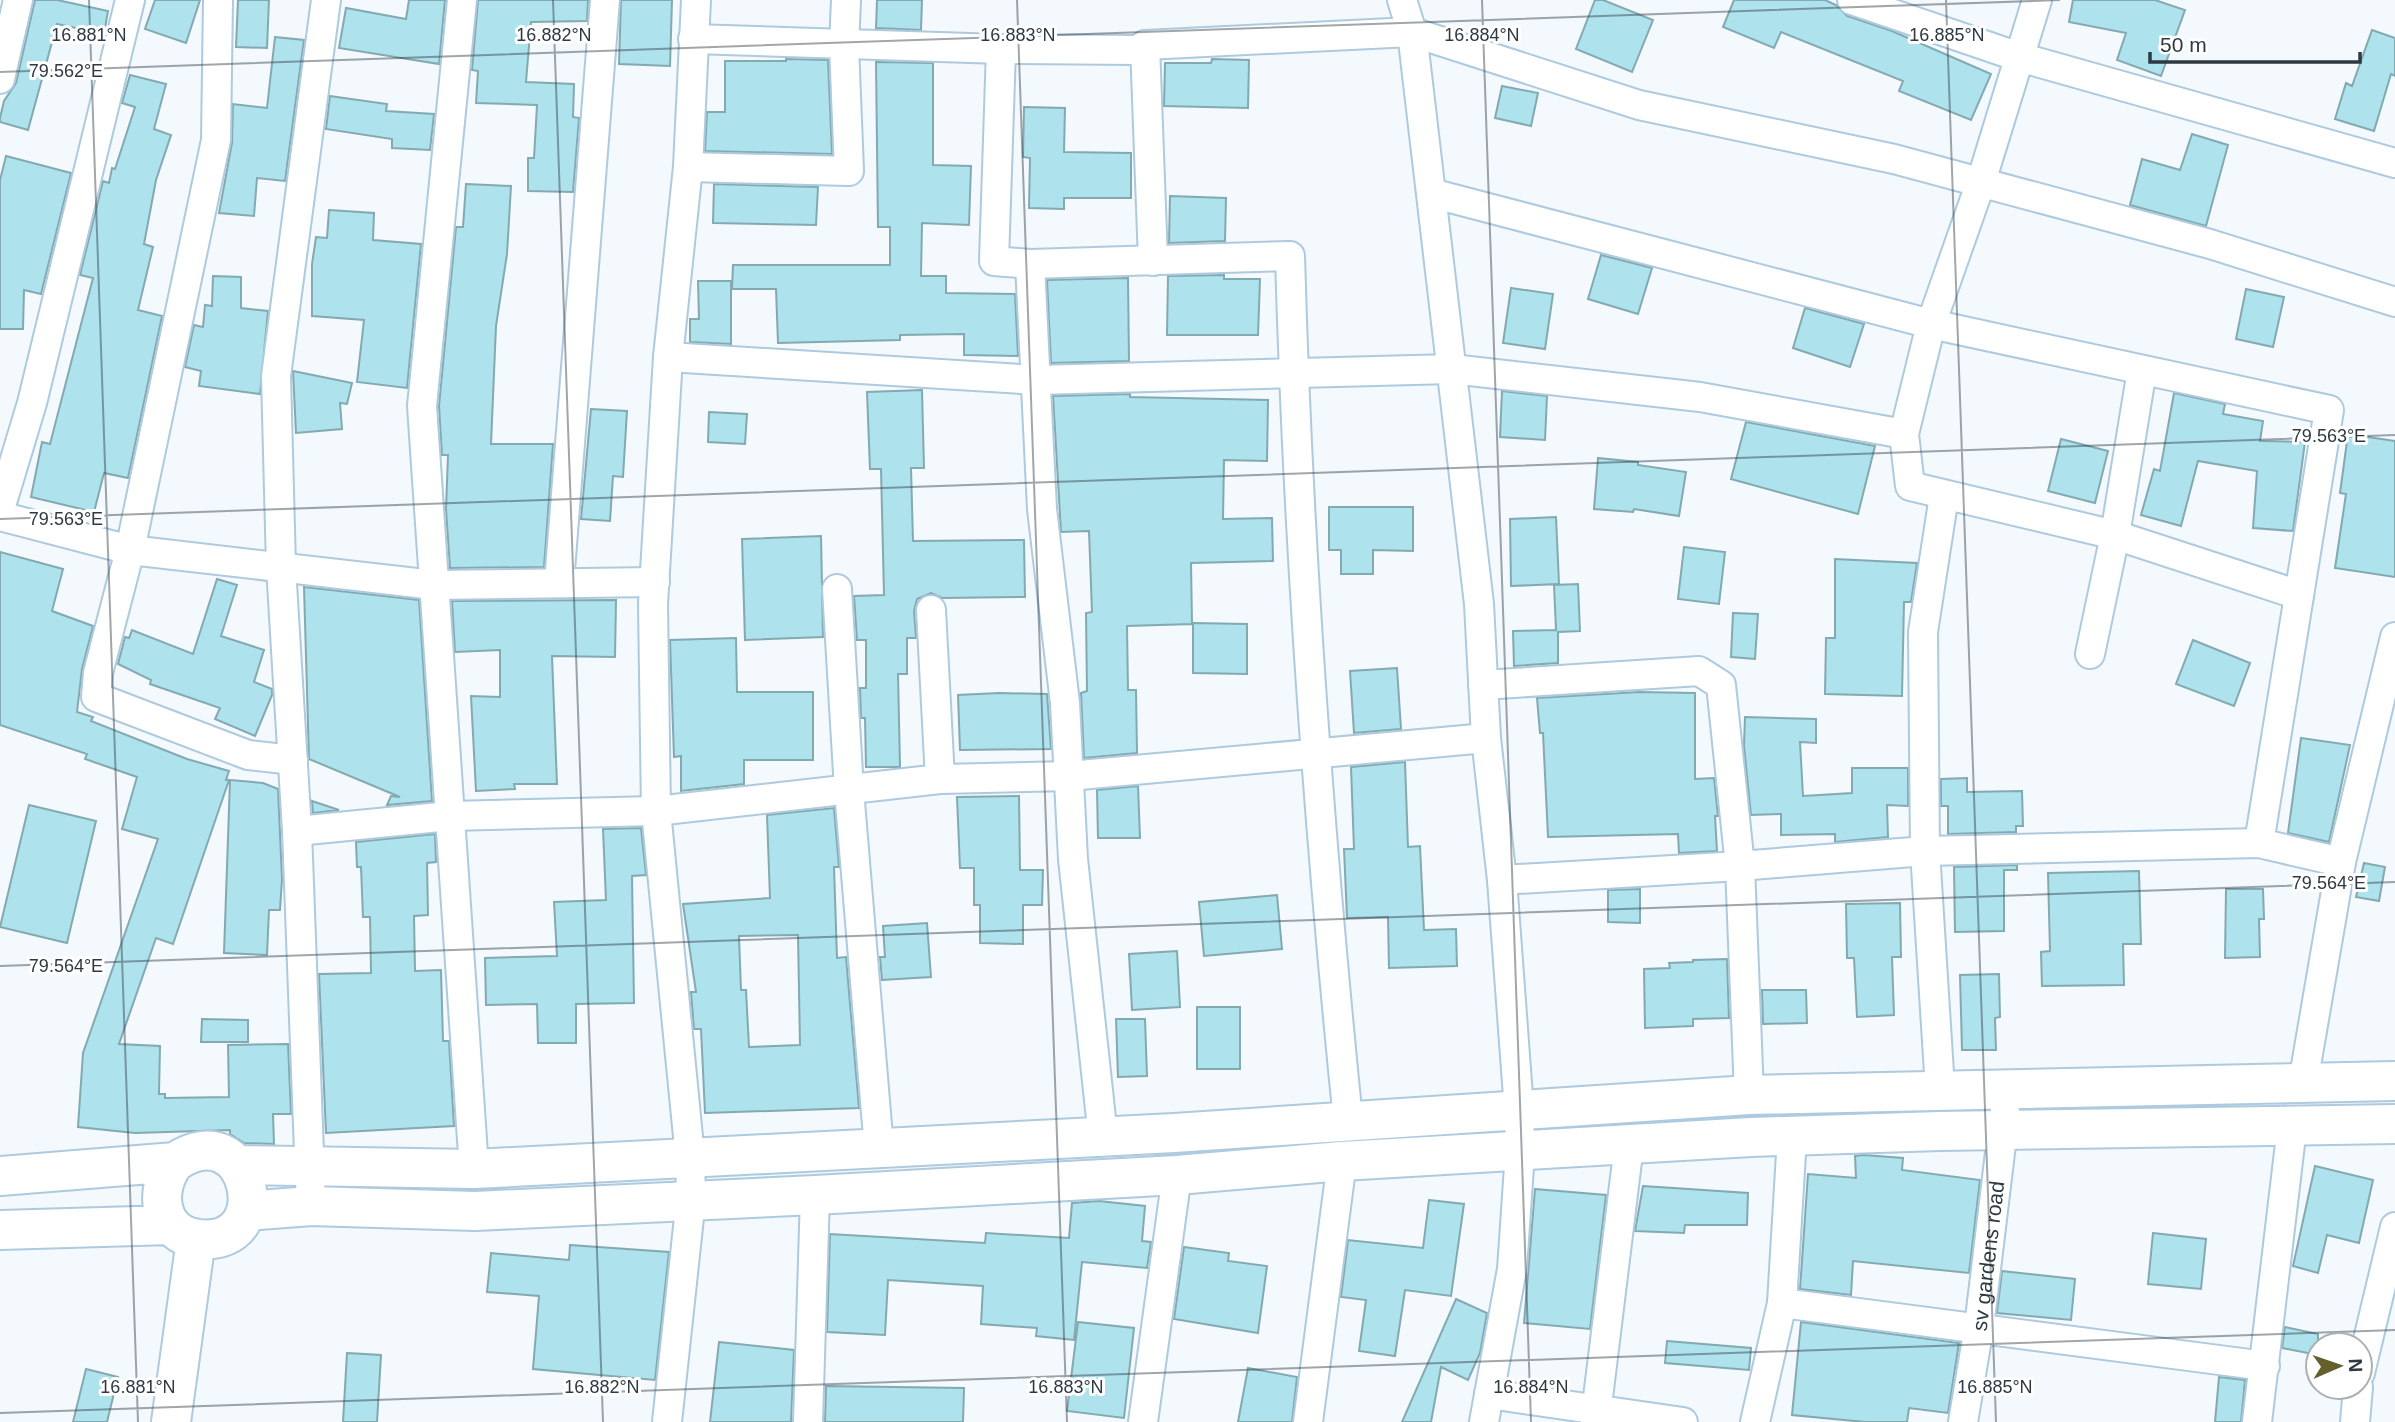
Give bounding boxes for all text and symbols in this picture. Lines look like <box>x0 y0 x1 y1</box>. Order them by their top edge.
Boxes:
scale bar <box>2150 21 2360 65</box>
text: 16.881°N <box>51 25 127 45</box>
text: 16.882°N <box>516 25 592 45</box>
text: 16.883°N <box>980 25 1056 45</box>
text: 16.884°N <box>1444 25 1520 45</box>
text: 16.885°N <box>1909 25 1985 45</box>
text: 50 m <box>2160 33 2207 56</box>
text: 79.562°E <box>29 61 103 81</box>
text: 79.563°E <box>2292 426 2366 446</box>
text: 79.563°E <box>29 509 103 529</box>
text: 79.564°E <box>2292 873 2366 893</box>
text: 79.564°E <box>29 956 103 976</box>
street label: sv gardens road <box>1967 1180 2008 1332</box>
north arrow <box>2304 1331 2374 1401</box>
text: N <box>2345 1358 2366 1373</box>
text: 16.881°N <box>100 1377 176 1397</box>
text: 16.882°N <box>564 1377 640 1397</box>
text: 16.883°N <box>1028 1377 1104 1397</box>
text: 16.884°N <box>1493 1377 1569 1397</box>
text: 16.885°N <box>1957 1377 2033 1397</box>

